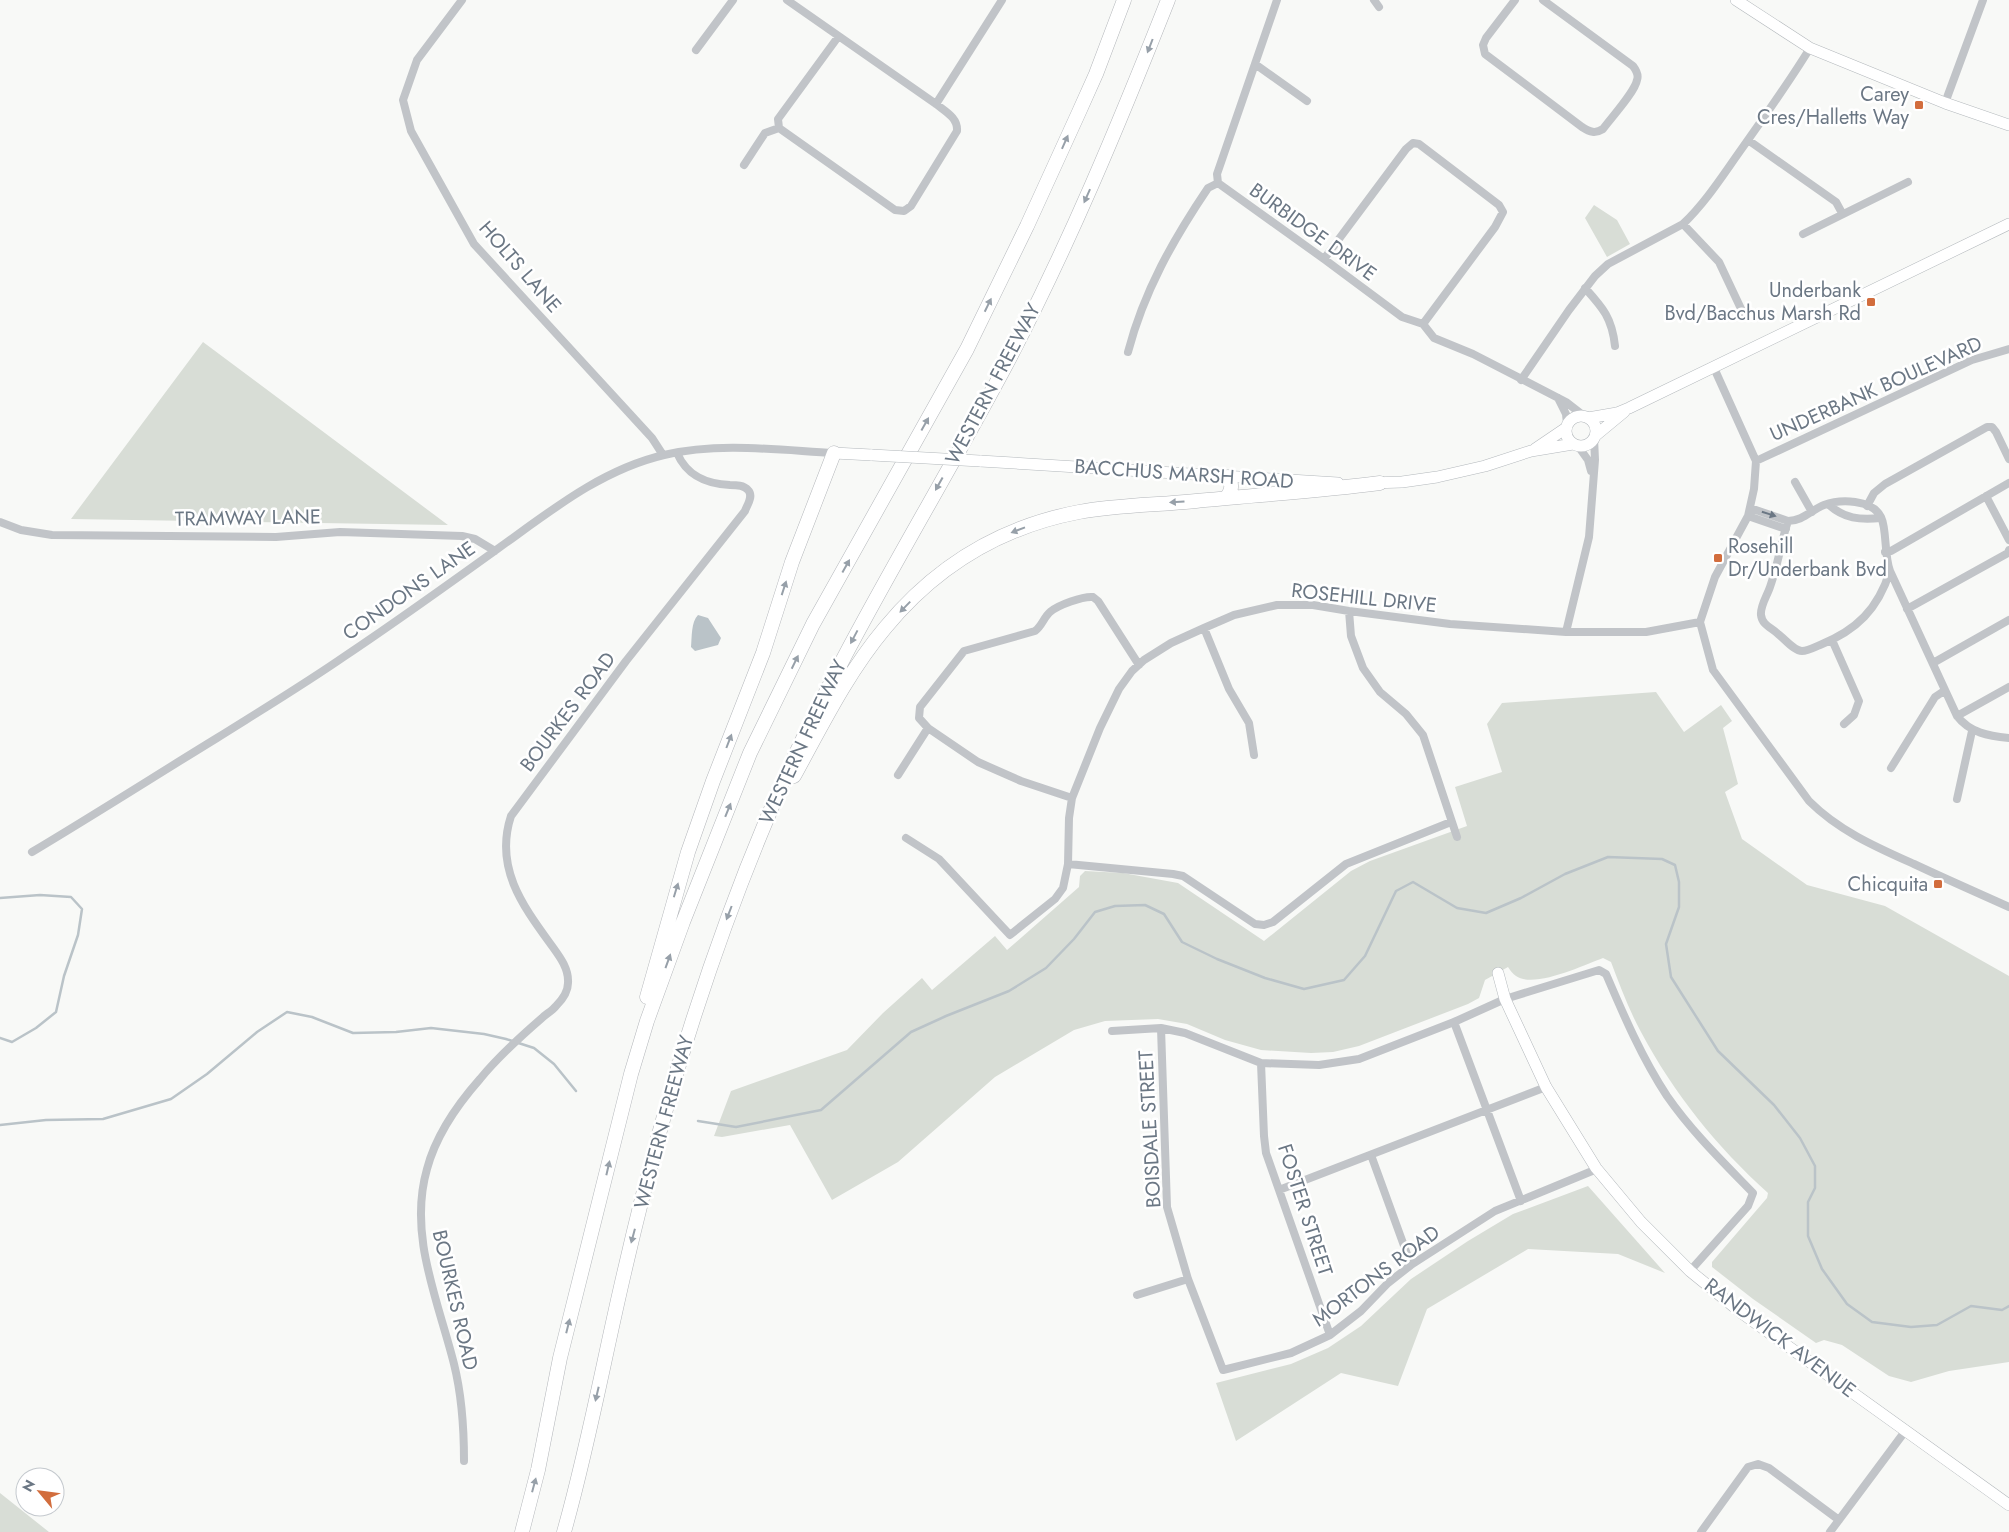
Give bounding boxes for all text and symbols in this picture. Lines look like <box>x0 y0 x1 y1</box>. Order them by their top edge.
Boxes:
one-way arrow <box>1146 39 1154 54</box>
place label: Carey Cres/Halletts Way <box>1757 80 1909 132</box>
marker: Carey Cres/Halletts Way <box>1913 99 1925 111</box>
one-way arrow <box>1061 135 1069 149</box>
street label: BURBIDGE DRIVE <box>1243 176 1383 288</box>
one-way arrow <box>1083 189 1091 203</box>
street label: HOLTS LANE <box>472 215 568 319</box>
place label: Underbank Bvd/Bacchus Marsh Rd <box>1665 276 1861 328</box>
marker: Underbank Bvd/Bacchus Marsh Rd <box>1865 296 1877 308</box>
street label: WESTERN FREEWAY <box>938 298 1048 470</box>
one-way arrow <box>985 298 993 312</box>
street label: UNDERBANK BOULEVARD <box>1765 329 1987 449</box>
one-way arrow <box>921 417 929 432</box>
street label: BACCHUS MARSH ROAD <box>1073 452 1295 496</box>
one-way arrow <box>934 478 943 491</box>
one-way arrow <box>1169 499 1185 507</box>
street label: TRAMWAY LANE <box>175 502 321 534</box>
one-way arrow <box>1762 511 1777 519</box>
one-way arrow <box>1011 526 1025 534</box>
place label: Rosehill Dr/Underbank Bvd <box>1728 532 1887 584</box>
street label: CONDONS LANE <box>337 534 481 648</box>
marker: Rosehill Dr/Underbank Bvd <box>1712 552 1724 564</box>
one-way arrow <box>841 559 850 573</box>
street label: ROSEHILL DRIVE <box>1290 576 1438 620</box>
one-way arrow <box>780 580 788 595</box>
one-way arrow <box>899 600 911 612</box>
one-way arrow <box>850 629 858 644</box>
street label: BOURKES ROAD <box>513 646 623 778</box>
street label: WESTERN FREEWAY <box>752 654 854 829</box>
one-way arrow <box>791 655 799 669</box>
one-way arrow <box>725 733 733 748</box>
one-way arrow <box>724 802 732 817</box>
place label: Chicquita <box>1848 870 1928 899</box>
marker: Chicquita <box>1932 878 1944 890</box>
one-way arrow <box>673 883 681 898</box>
one-way arrow <box>725 906 733 921</box>
one-way arrow <box>664 953 672 968</box>
street label: WESTERN FREEWAY <box>627 1031 701 1212</box>
street label: BOISDALE STREET <box>1131 1049 1169 1209</box>
street label: FOSTER STREET <box>1270 1140 1340 1280</box>
one-way arrow <box>604 1161 612 1176</box>
street label: MORTONS ROAD <box>1306 1218 1446 1334</box>
street label: BOURKES ROAD <box>425 1227 485 1373</box>
one-way arrow <box>629 1229 637 1244</box>
street label: RANDWICK AVENUE <box>1698 1271 1862 1405</box>
one-way arrow <box>564 1318 572 1334</box>
one-way arrow <box>593 1387 601 1402</box>
north arrow <box>15 1467 65 1517</box>
text: N <box>17 1476 40 1495</box>
one-way arrow <box>530 1477 538 1492</box>

